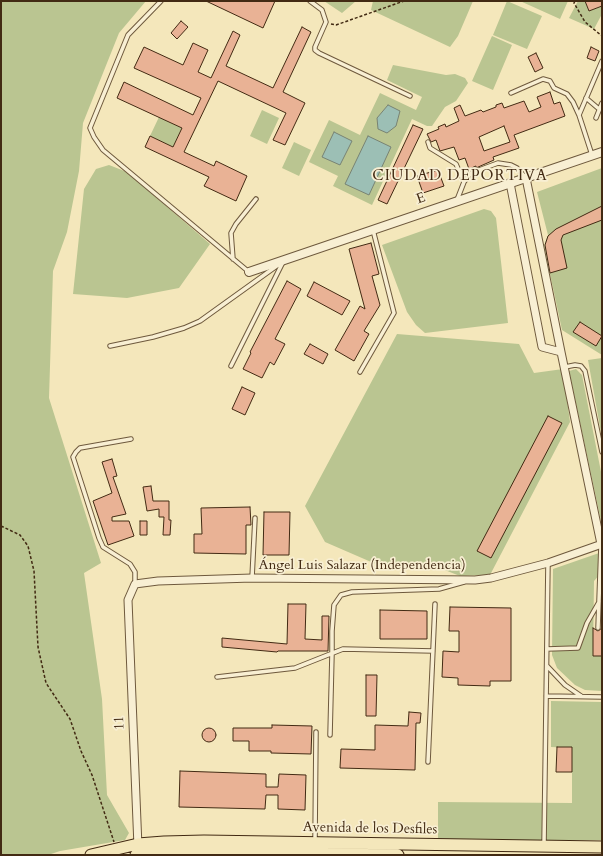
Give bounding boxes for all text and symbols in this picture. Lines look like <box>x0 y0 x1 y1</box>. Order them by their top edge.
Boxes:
district label: CIUDAD DEPORTIVA <box>372 168 548 186</box>
street label: E <box>414 190 428 208</box>
street label: Ángel Luis Salazar (Independencia) <box>258 558 466 574</box>
street label: 11 <box>111 716 129 730</box>
street label: Avenida de los Desfiles <box>303 819 437 839</box>

